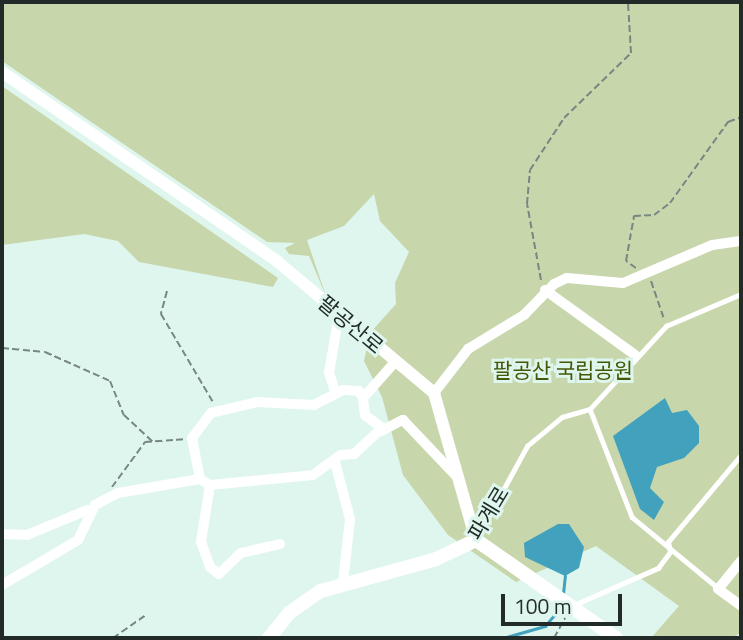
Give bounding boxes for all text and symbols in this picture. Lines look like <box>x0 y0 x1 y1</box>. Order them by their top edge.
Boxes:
street label: 팔공산로 <box>313 290 389 358</box>
park label: 팔공산 국립공원 <box>493 357 633 383</box>
street label: 파계로 <box>462 482 514 544</box>
scale bar <box>505 580 626 624</box>
text: 100 m <box>514 590 571 622</box>

